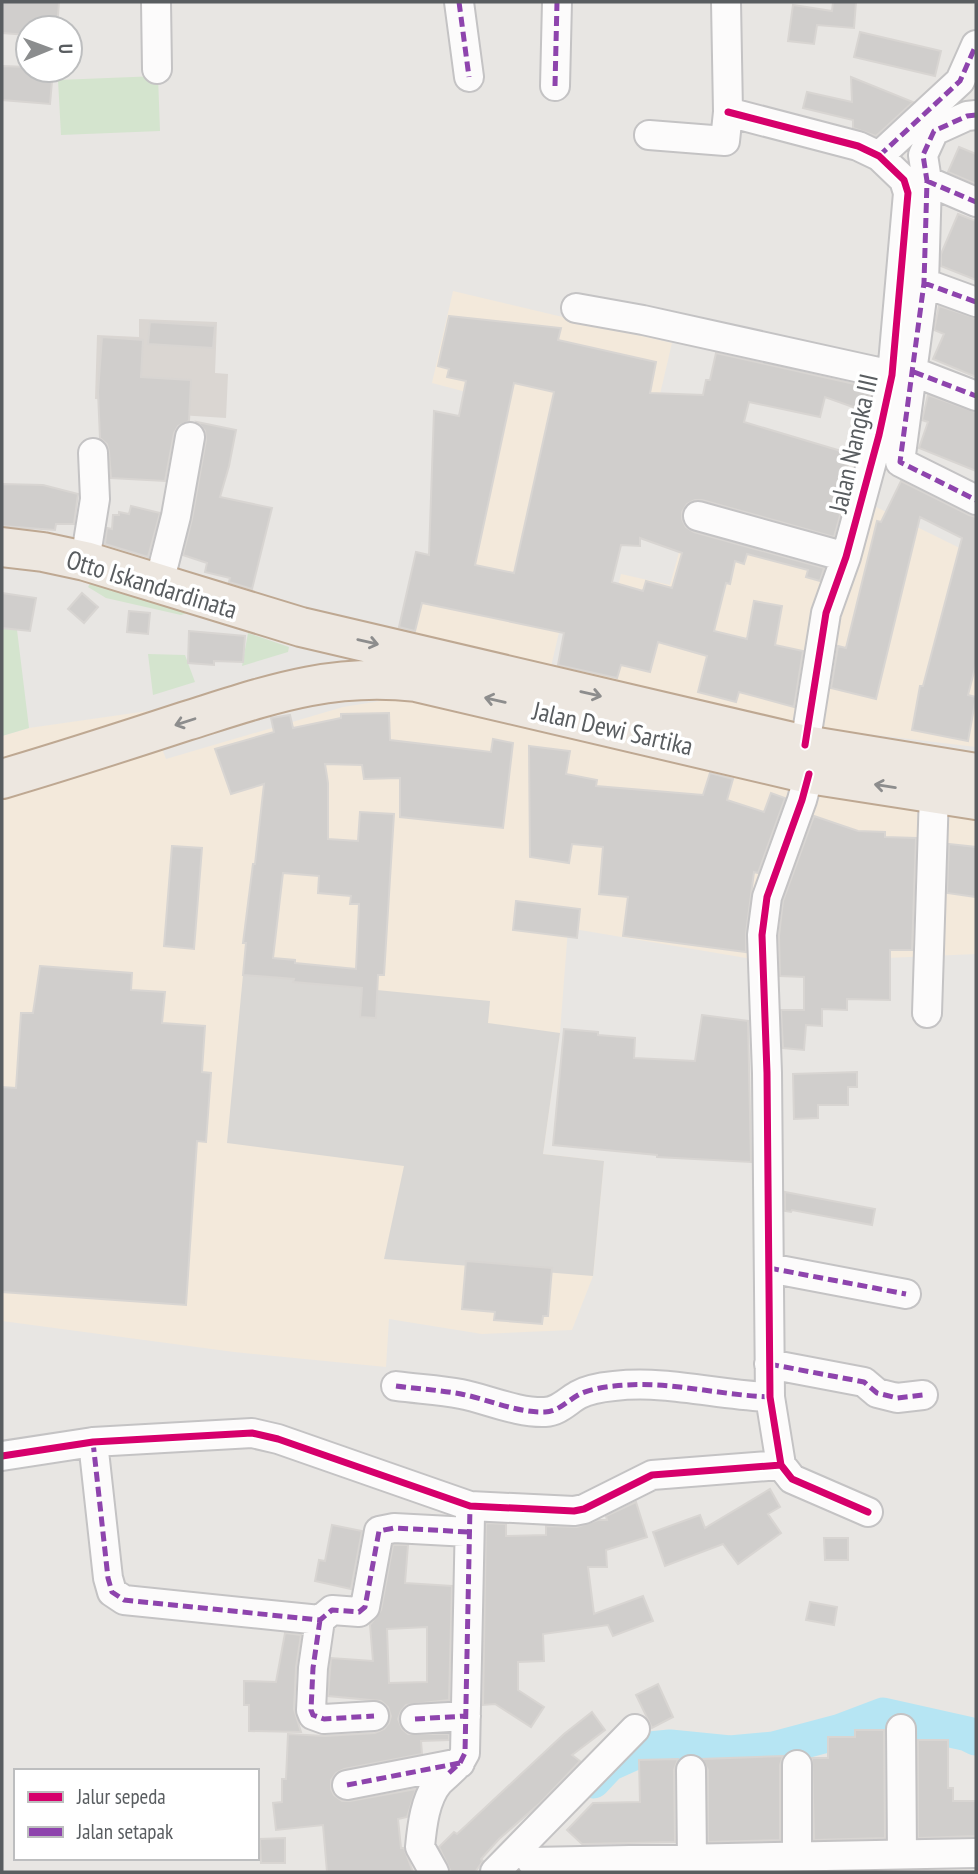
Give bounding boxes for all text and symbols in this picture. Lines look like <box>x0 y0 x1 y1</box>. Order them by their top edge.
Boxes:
north arrow <box>14 14 84 84</box>
text: U <box>54 44 78 54</box>
street label: Jalan Nangka III <box>821 370 885 517</box>
street label: Otto Iskandardinata <box>63 542 241 626</box>
one-way arrow <box>356 636 379 650</box>
one-way arrow <box>579 689 601 702</box>
one-way arrow <box>484 693 507 707</box>
street label: Jalan Dewi Sartika <box>529 693 696 762</box>
one-way arrow <box>175 716 197 729</box>
one-way arrow <box>874 779 896 792</box>
legend <box>14 1769 259 1860</box>
text: Jalur sepeda <box>76 1783 166 1810</box>
text: Jalan setapak <box>76 1818 173 1845</box>

